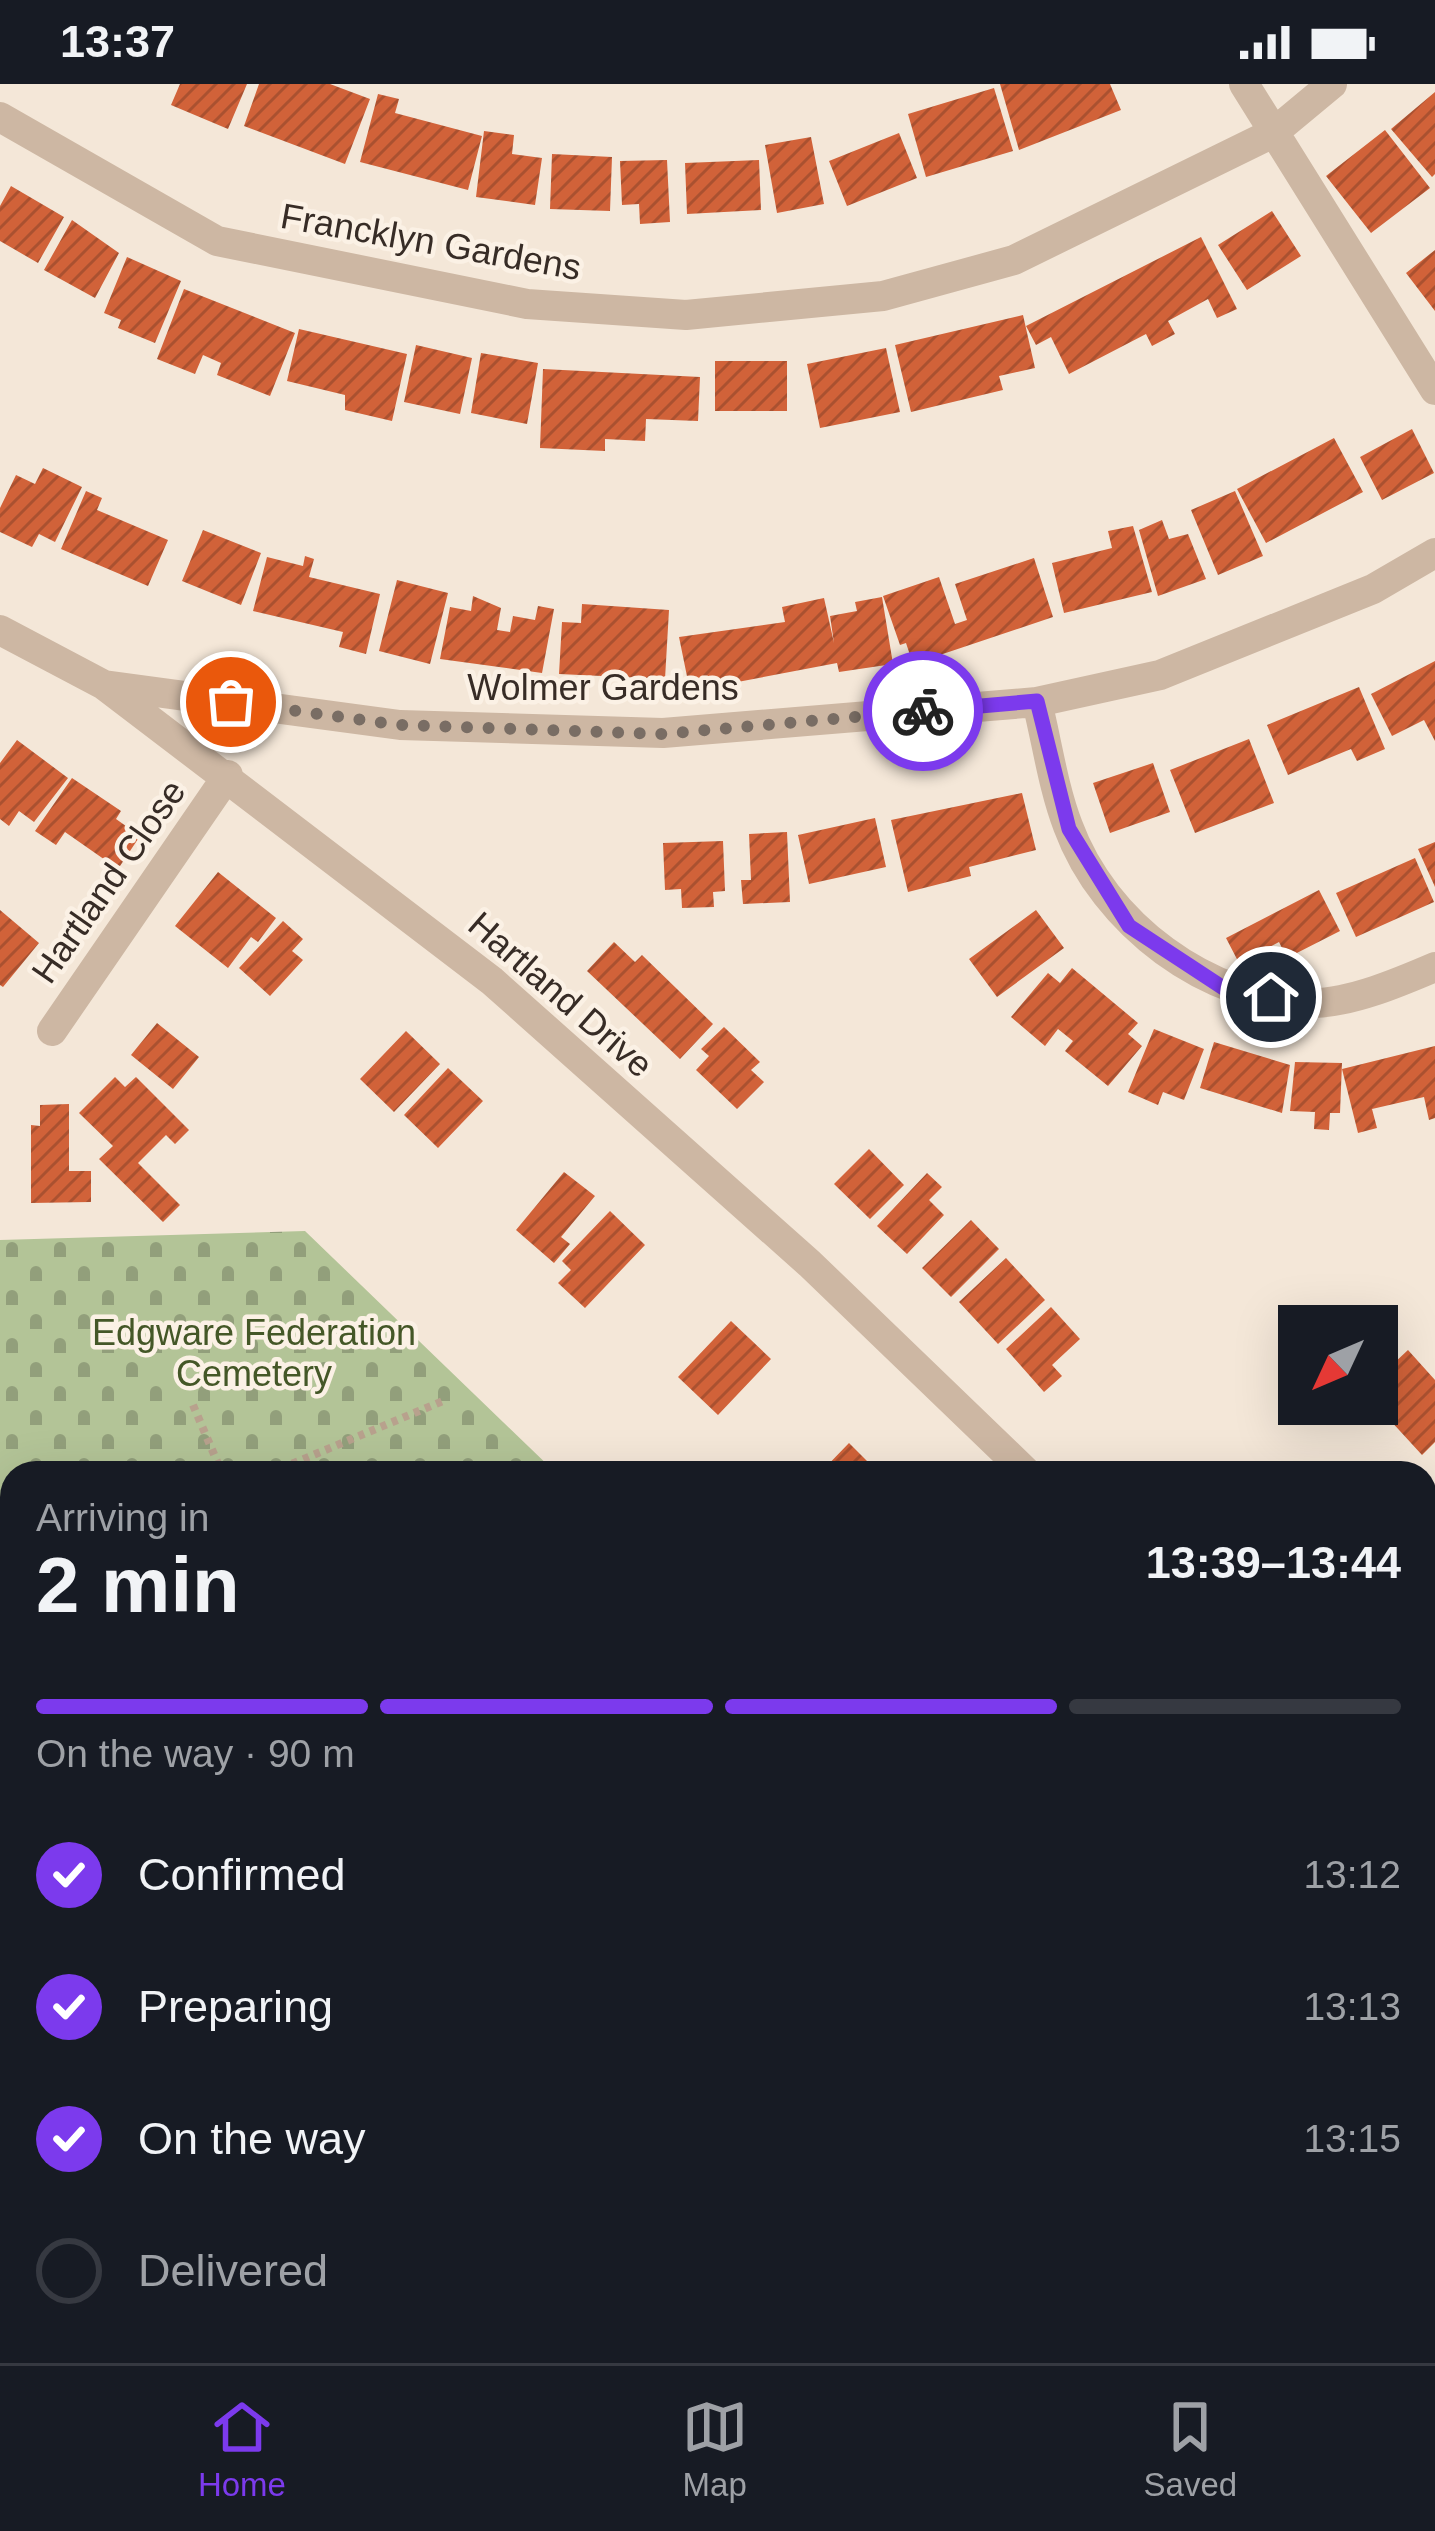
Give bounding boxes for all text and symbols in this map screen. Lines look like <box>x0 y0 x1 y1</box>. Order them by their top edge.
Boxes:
text: 13:37 <box>60 16 175 67</box>
street label: Francklyn Gardens <box>278 195 584 288</box>
pin <box>180 651 282 753</box>
courier <box>863 651 983 771</box>
street label: Wolmer Gardens <box>467 667 739 708</box>
icon: bag <box>198 669 264 735</box>
icon: bike <box>890 678 956 744</box>
street label: Hartland Close <box>23 772 193 991</box>
street label: Hartland Drive <box>460 903 661 1085</box>
pin <box>1220 946 1322 1048</box>
icon: home <box>1238 964 1304 1030</box>
north arrow <box>1278 1305 1398 1425</box>
map controls <box>1278 1305 1398 1425</box>
park label: Edgware Federation Cemetery <box>92 1312 416 1394</box>
text: Arriving in <box>36 1496 209 1539</box>
text: 13:39–13:44 <box>1146 1537 1401 1588</box>
text: 2 min <box>36 1541 240 1629</box>
text: On the way · 90 m <box>36 1732 355 1775</box>
icon: check <box>36 1842 102 1908</box>
text: Confirmed <box>138 1849 346 1900</box>
text: 13:12 <box>1303 1853 1401 1896</box>
icon: check <box>36 1974 102 2040</box>
text: Preparing <box>138 1981 333 2032</box>
text: 13:13 <box>1303 1985 1401 2028</box>
icon: check <box>36 2106 102 2172</box>
text: On the way <box>138 2113 366 2164</box>
text: 13:15 <box>1303 2117 1401 2160</box>
text: Delivered <box>138 2245 328 2296</box>
tab: Home <box>198 2394 286 2504</box>
tab: Map <box>682 2394 748 2504</box>
tab: Saved <box>1144 2394 1237 2504</box>

